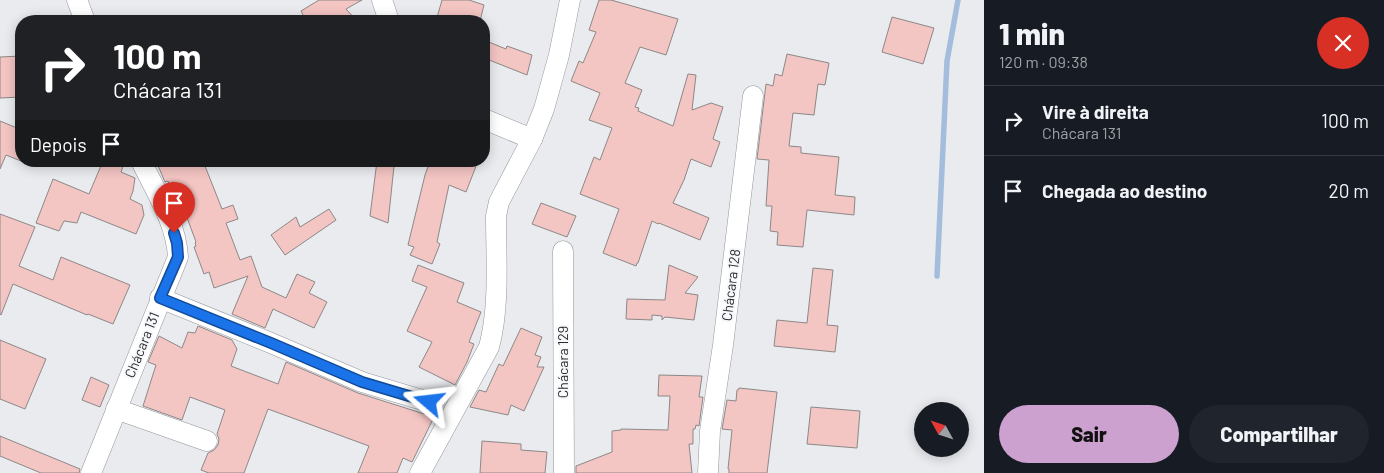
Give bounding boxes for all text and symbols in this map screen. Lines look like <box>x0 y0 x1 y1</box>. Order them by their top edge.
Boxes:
text: 1 min <box>999 15 1065 51</box>
button: close <box>1317 17 1369 69</box>
text: 100 m <box>113 34 202 76</box>
icon: right <box>30 35 95 100</box>
text: 120 m · 09:38 <box>999 52 1088 71</box>
text: Chácara 131 <box>113 76 222 102</box>
text: Vire à direita <box>1042 100 1149 123</box>
icon: right <box>999 107 1027 135</box>
text: 100 m <box>1321 109 1369 132</box>
text: Chácara 131 <box>1042 123 1121 142</box>
icon: arrive <box>97 130 125 158</box>
text: Depois <box>30 133 87 156</box>
icon: arrive <box>999 177 1027 205</box>
text: Chegada ao destino <box>1042 179 1207 202</box>
text: 20 m <box>1329 179 1369 202</box>
pin <box>153 182 195 233</box>
icon: arrive <box>160 189 188 217</box>
street label: Chácara 128 <box>718 248 743 322</box>
street label: Chácara 131 <box>121 309 162 380</box>
street label: Chácara 129 <box>554 326 571 398</box>
position arrow <box>402 375 454 427</box>
north arrow <box>914 402 969 458</box>
map controls <box>914 402 969 457</box>
button: Sair <box>999 405 1179 463</box>
button: Compartilhar <box>1189 405 1369 463</box>

